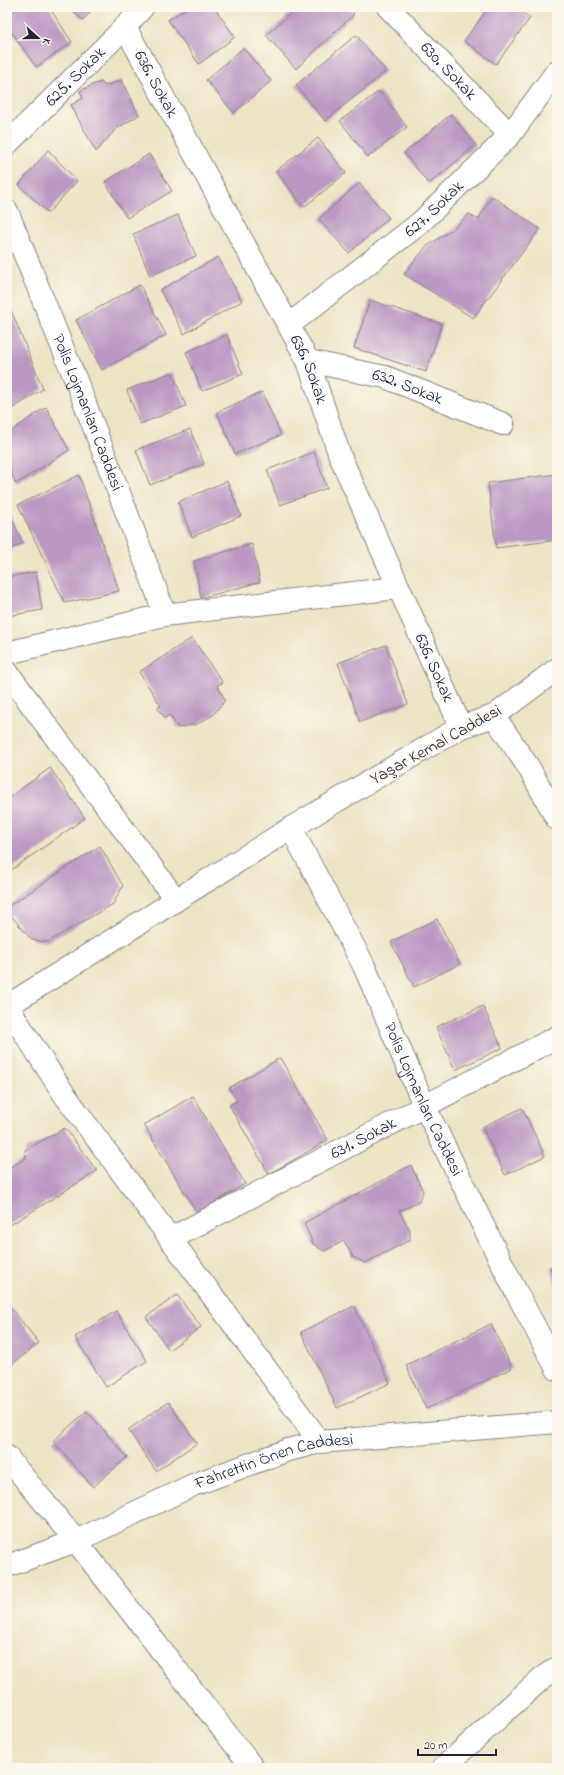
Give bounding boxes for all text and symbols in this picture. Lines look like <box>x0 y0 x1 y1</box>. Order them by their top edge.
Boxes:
north arrow <box>18 18 58 58</box>
text: K <box>38 36 55 47</box>
street label: 630. Sokak <box>414 36 483 106</box>
street label: 625. Sokak <box>39 40 112 112</box>
street label: 636. Sokak <box>128 46 185 123</box>
street label: 627. Sokak <box>399 174 470 243</box>
street label: Polis Lojmanları Caddesi <box>46 330 130 495</box>
street label: 636. Sokak <box>283 330 334 408</box>
street label: 632. Sokak <box>370 362 447 412</box>
street label: 636. Sokak <box>408 629 461 707</box>
street label: Yaşar Kemal Caddesi <box>366 699 506 791</box>
street label: Polis Lojmanları Caddesi <box>377 1018 469 1180</box>
street label: 631. Sokak <box>326 1110 401 1166</box>
street label: Fahrettin Önen Caddesi <box>190 1427 354 1496</box>
scale bar <box>418 1731 496 1757</box>
text: 20 m <box>424 1737 447 1755</box>

